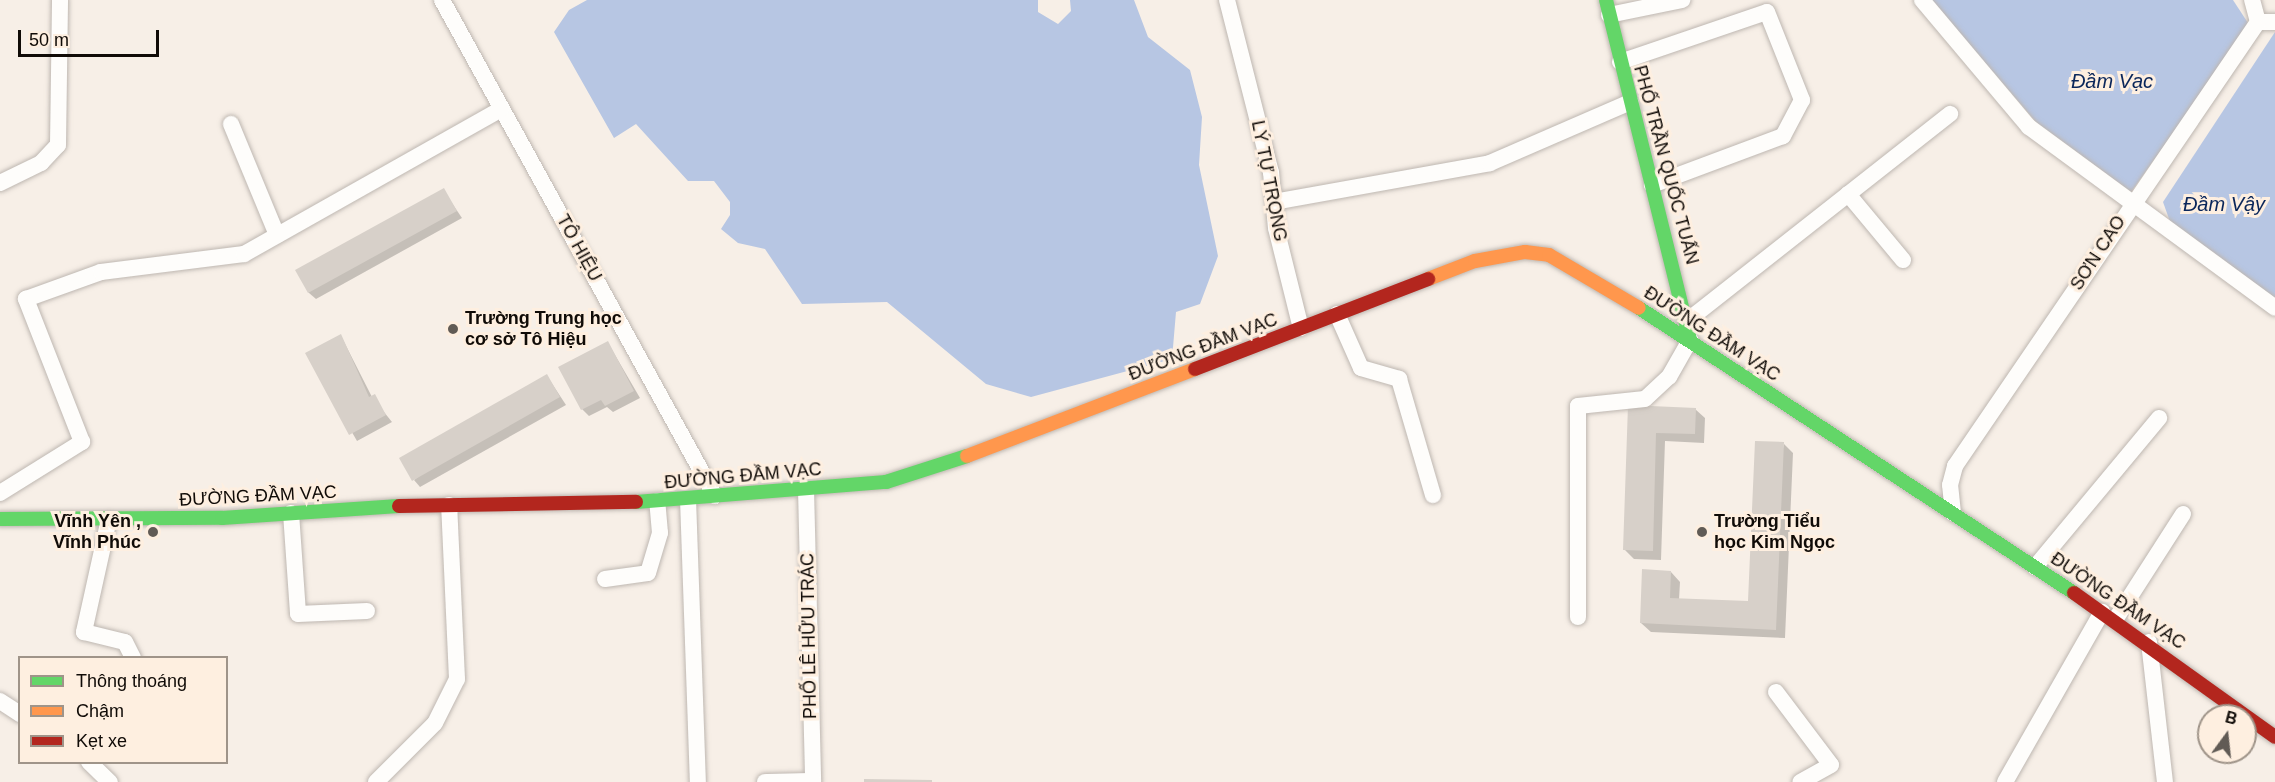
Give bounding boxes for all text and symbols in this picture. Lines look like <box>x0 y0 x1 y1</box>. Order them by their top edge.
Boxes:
scale bar <box>21 18 162 56</box>
text: 50 m <box>29 30 69 50</box>
street label: PHỐ TRẦN QUỐC TUẤN <box>1629 63 1703 267</box>
water label: Đầm Vạc <box>2071 69 2153 93</box>
street label: LÝ TỰ TRỌNG <box>1247 118 1291 244</box>
water label: Đầm Vậy <box>2183 192 2265 216</box>
street label: TÔ HIỆU <box>552 211 606 285</box>
street label: SƠN CAO <box>2066 212 2130 294</box>
street label: ĐƯỜNG ĐẦM VẠC <box>1640 282 1784 386</box>
place label: Trường Trung học cơ sở Tô Hiệu <box>465 308 622 350</box>
street label: ĐƯỜNG ĐẦM VẠC <box>1125 309 1281 385</box>
marker: Trường Trung học cơ sở Tô Hiệu <box>446 322 460 336</box>
street label: ĐƯỜNG ĐẦM VẠC <box>663 458 823 494</box>
street label: ĐƯỜNG ĐẦM VẠC <box>179 481 337 511</box>
place label: Vĩnh Yên , Vĩnh Phúc <box>53 511 141 554</box>
place label: Trường Tiểu học Kim Ngọc <box>1714 511 1835 554</box>
marker: Vĩnh Yên , Vĩnh Phúc <box>146 525 160 539</box>
marker: Trường Tiểu học Kim Ngọc <box>1695 525 1709 539</box>
street label: ĐƯỜNG ĐẦM VẠC <box>2047 548 2189 654</box>
street label: PHỐ LÊ HỮU TRÁC <box>797 553 821 719</box>
legend <box>18 656 228 764</box>
text: Thông thoáng <box>76 671 187 691</box>
text: Chậm <box>76 701 124 721</box>
north arrow <box>2197 704 2257 764</box>
text: B <box>2223 708 2239 728</box>
text: Kẹt xe <box>76 731 127 751</box>

